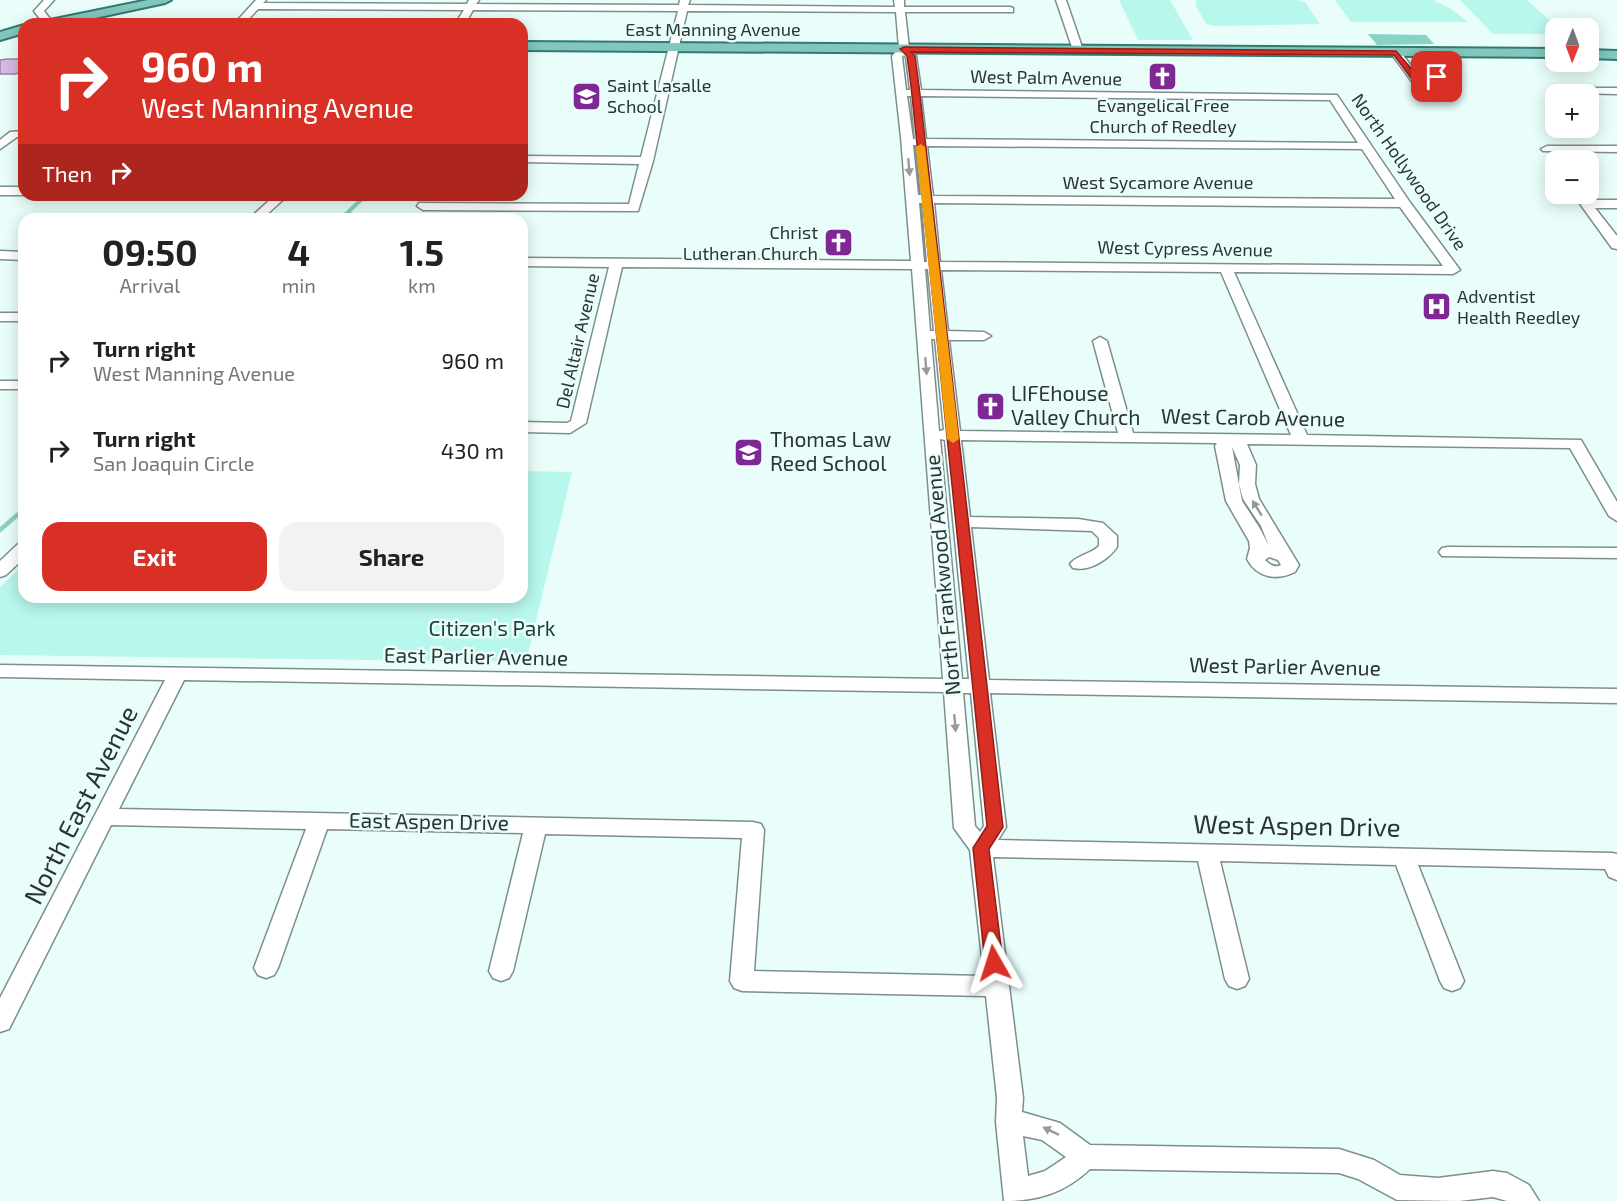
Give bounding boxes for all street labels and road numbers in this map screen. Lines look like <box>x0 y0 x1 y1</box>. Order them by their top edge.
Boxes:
street label: East Manning Avenue <box>625 18 801 40</box>
street label: West Palm Avenue <box>970 65 1122 89</box>
street label: North Hollywood Drive <box>1348 89 1472 254</box>
street label: West Sycamore Avenue <box>1062 171 1254 193</box>
street label: West Cypress Avenue <box>1097 235 1273 261</box>
street label: Del Altair Avenue <box>551 271 603 411</box>
street label: West Carob Avenue <box>1161 402 1345 431</box>
street label: North Frankwood Avenue <box>919 454 964 697</box>
street label: East Parlier Avenue <box>384 641 568 670</box>
street label: West Parlier Avenue <box>1189 651 1381 680</box>
street label: North East Avenue <box>16 700 143 909</box>
street label: East Aspen Drive <box>349 807 509 834</box>
street label: West Aspen Drive <box>1193 807 1401 842</box>

